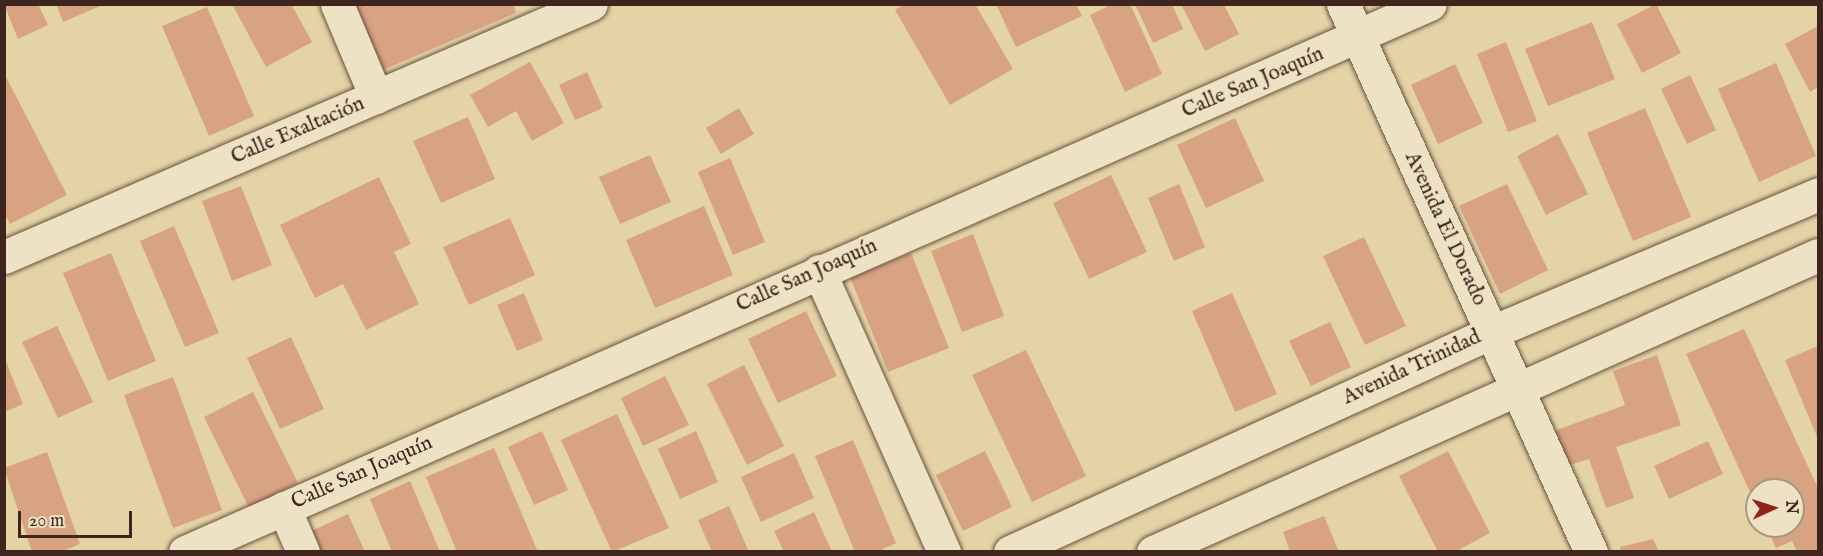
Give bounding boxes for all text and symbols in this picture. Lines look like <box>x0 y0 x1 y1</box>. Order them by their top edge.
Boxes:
street label: Calle San Joaquín <box>1178 42 1328 124</box>
street label: Calle Exaltación <box>227 92 369 170</box>
street label: Avenida El Dorado <box>1398 148 1492 310</box>
street label: Calle San Joaquín <box>733 234 881 318</box>
street label: Avenida Trinidad <box>1339 325 1485 411</box>
street label: Calle San Joaquín <box>288 431 436 515</box>
north arrow <box>1745 478 1805 538</box>
scale bar <box>21 499 135 537</box>
text: N <box>1781 500 1801 515</box>
text: 20 m <box>29 510 64 533</box>

